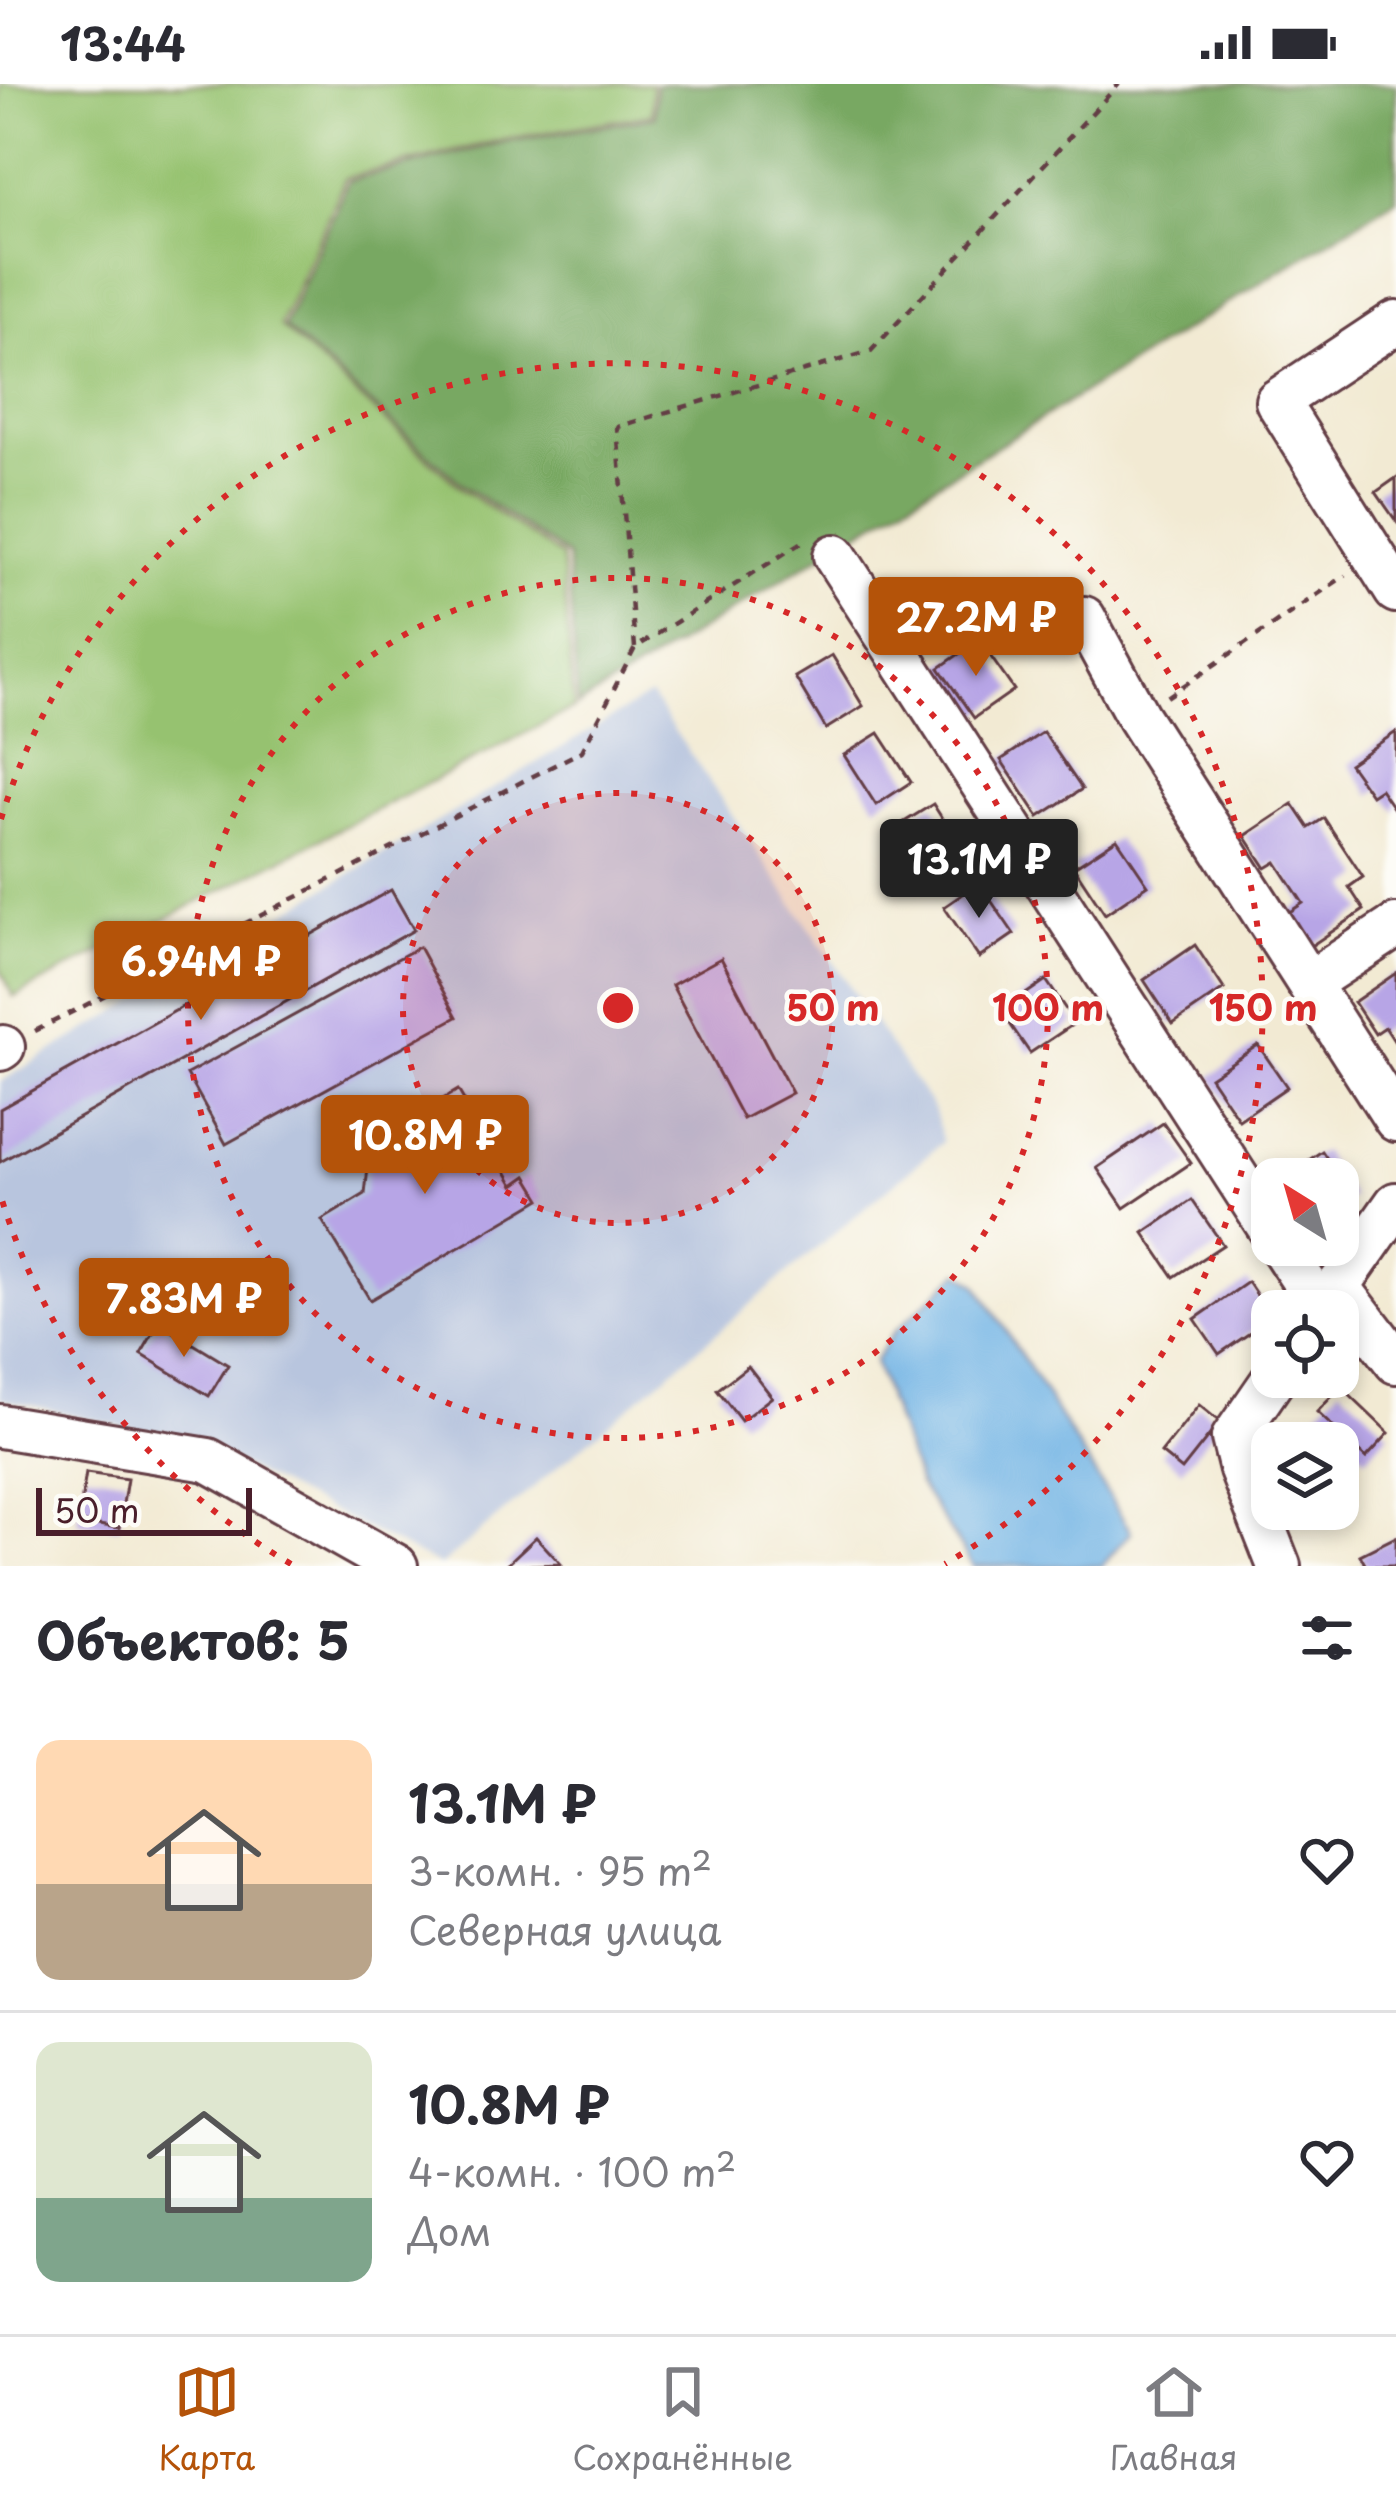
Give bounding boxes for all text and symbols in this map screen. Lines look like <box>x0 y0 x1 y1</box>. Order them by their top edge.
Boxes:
text: 13:44 <box>60 8 186 76</box>
pin: 27.2M ₽ <box>865 577 1087 679</box>
text: 27.2M ₽ <box>896 586 1056 645</box>
pin: 13.1M ₽ <box>868 819 1090 921</box>
text: 13.1M ₽ <box>907 828 1051 887</box>
pin: 6.94M ₽ <box>90 921 312 1023</box>
text: 6.94M ₽ <box>121 930 281 989</box>
text: 50 m <box>786 979 880 1033</box>
text: 100 m <box>992 979 1104 1033</box>
text: 150 m <box>1208 979 1318 1033</box>
centre of rings <box>597 987 639 1029</box>
pin: 10.8M ₽ <box>314 1095 536 1197</box>
text: 10.8M ₽ <box>348 1104 502 1163</box>
north arrow <box>1251 1158 1359 1266</box>
map controls <box>1251 1158 1359 1530</box>
pin: 7.83M ₽ <box>73 1258 295 1360</box>
text: 7.83M ₽ <box>106 1267 262 1326</box>
button: locate <box>1251 1290 1359 1398</box>
button: layers <box>1251 1422 1359 1530</box>
scale bar <box>36 1482 252 1535</box>
text: 50 m <box>54 1484 140 1534</box>
text: Объектов: 5 <box>36 1600 350 1677</box>
icon: filters <box>1294 1605 1360 1671</box>
text: 13.1M ₽ <box>408 1763 597 1840</box>
icon: home <box>132 1788 276 1932</box>
icon: heart <box>1294 1827 1360 1893</box>
text: 3-комн. · 95 m² <box>408 1840 712 1899</box>
text: Северная улица <box>408 1899 722 1958</box>
text: 10.8M ₽ <box>408 2064 610 2141</box>
icon: home <box>132 2090 276 2234</box>
icon: heart <box>1294 2129 1360 2195</box>
text: 4-комн. · 100 m² <box>408 2141 736 2200</box>
text: Дом <box>408 2200 492 2259</box>
tab: Карта <box>158 2359 255 2481</box>
tab: Сохранённые <box>572 2359 793 2481</box>
tab: Главная <box>1110 2359 1238 2481</box>

